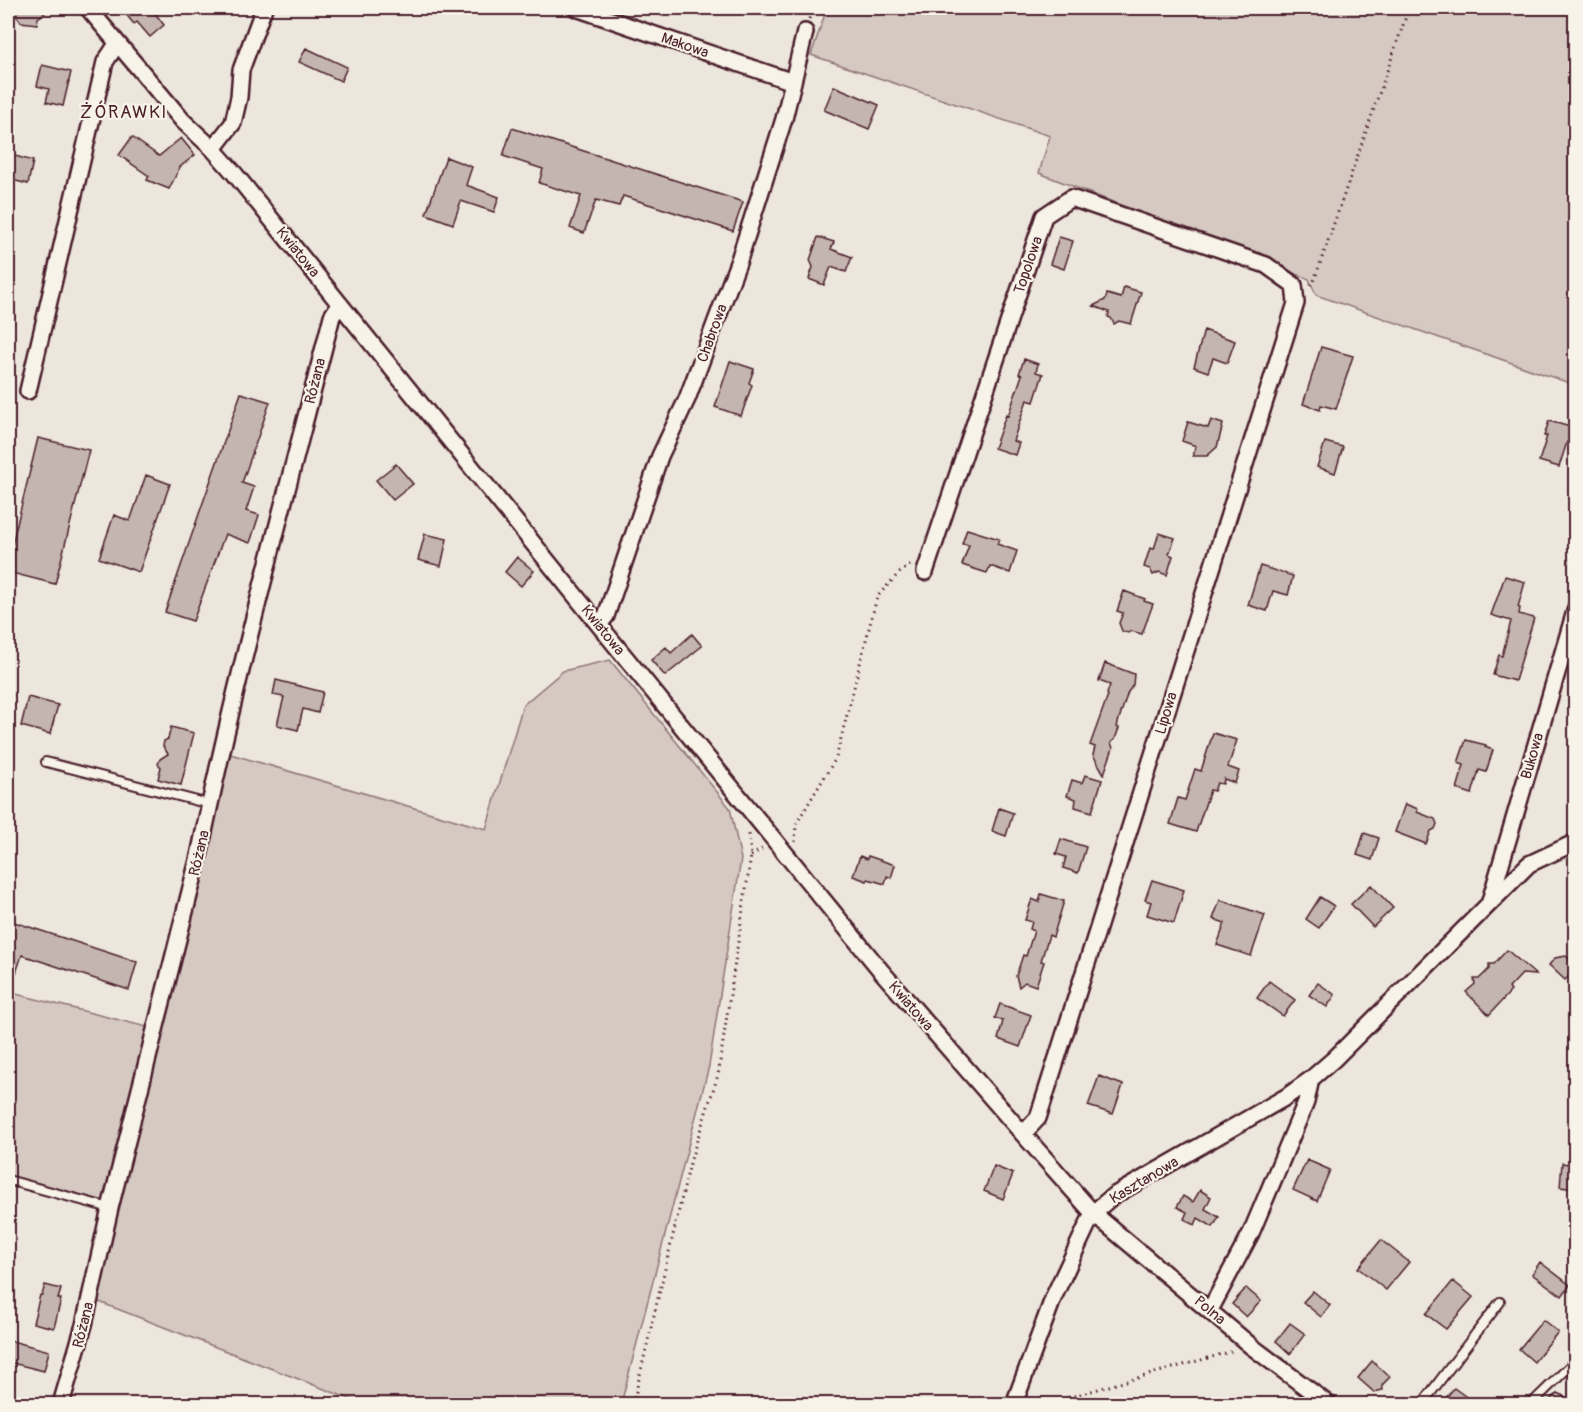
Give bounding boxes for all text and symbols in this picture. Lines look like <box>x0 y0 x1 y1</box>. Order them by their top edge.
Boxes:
street label: Makowa <box>659 29 711 62</box>
district label: ŻÓRAWKI <box>80 100 168 124</box>
street label: Kwiatowa <box>272 223 324 281</box>
street label: Topolowa <box>1010 234 1047 296</box>
street label: Chabrowa <box>693 301 732 365</box>
street label: Różana <box>301 356 330 406</box>
street label: Kwiatowa <box>577 601 629 659</box>
street label: Lipowa <box>1151 690 1182 737</box>
street label: Bukowa <box>1517 731 1548 781</box>
street label: Różana <box>185 828 214 878</box>
street label: Kwiatowa <box>884 978 937 1035</box>
street label: Kasztanowa <box>1106 1152 1182 1208</box>
street label: Polna <box>1190 1292 1229 1329</box>
street label: Różana <box>69 1300 98 1350</box>

